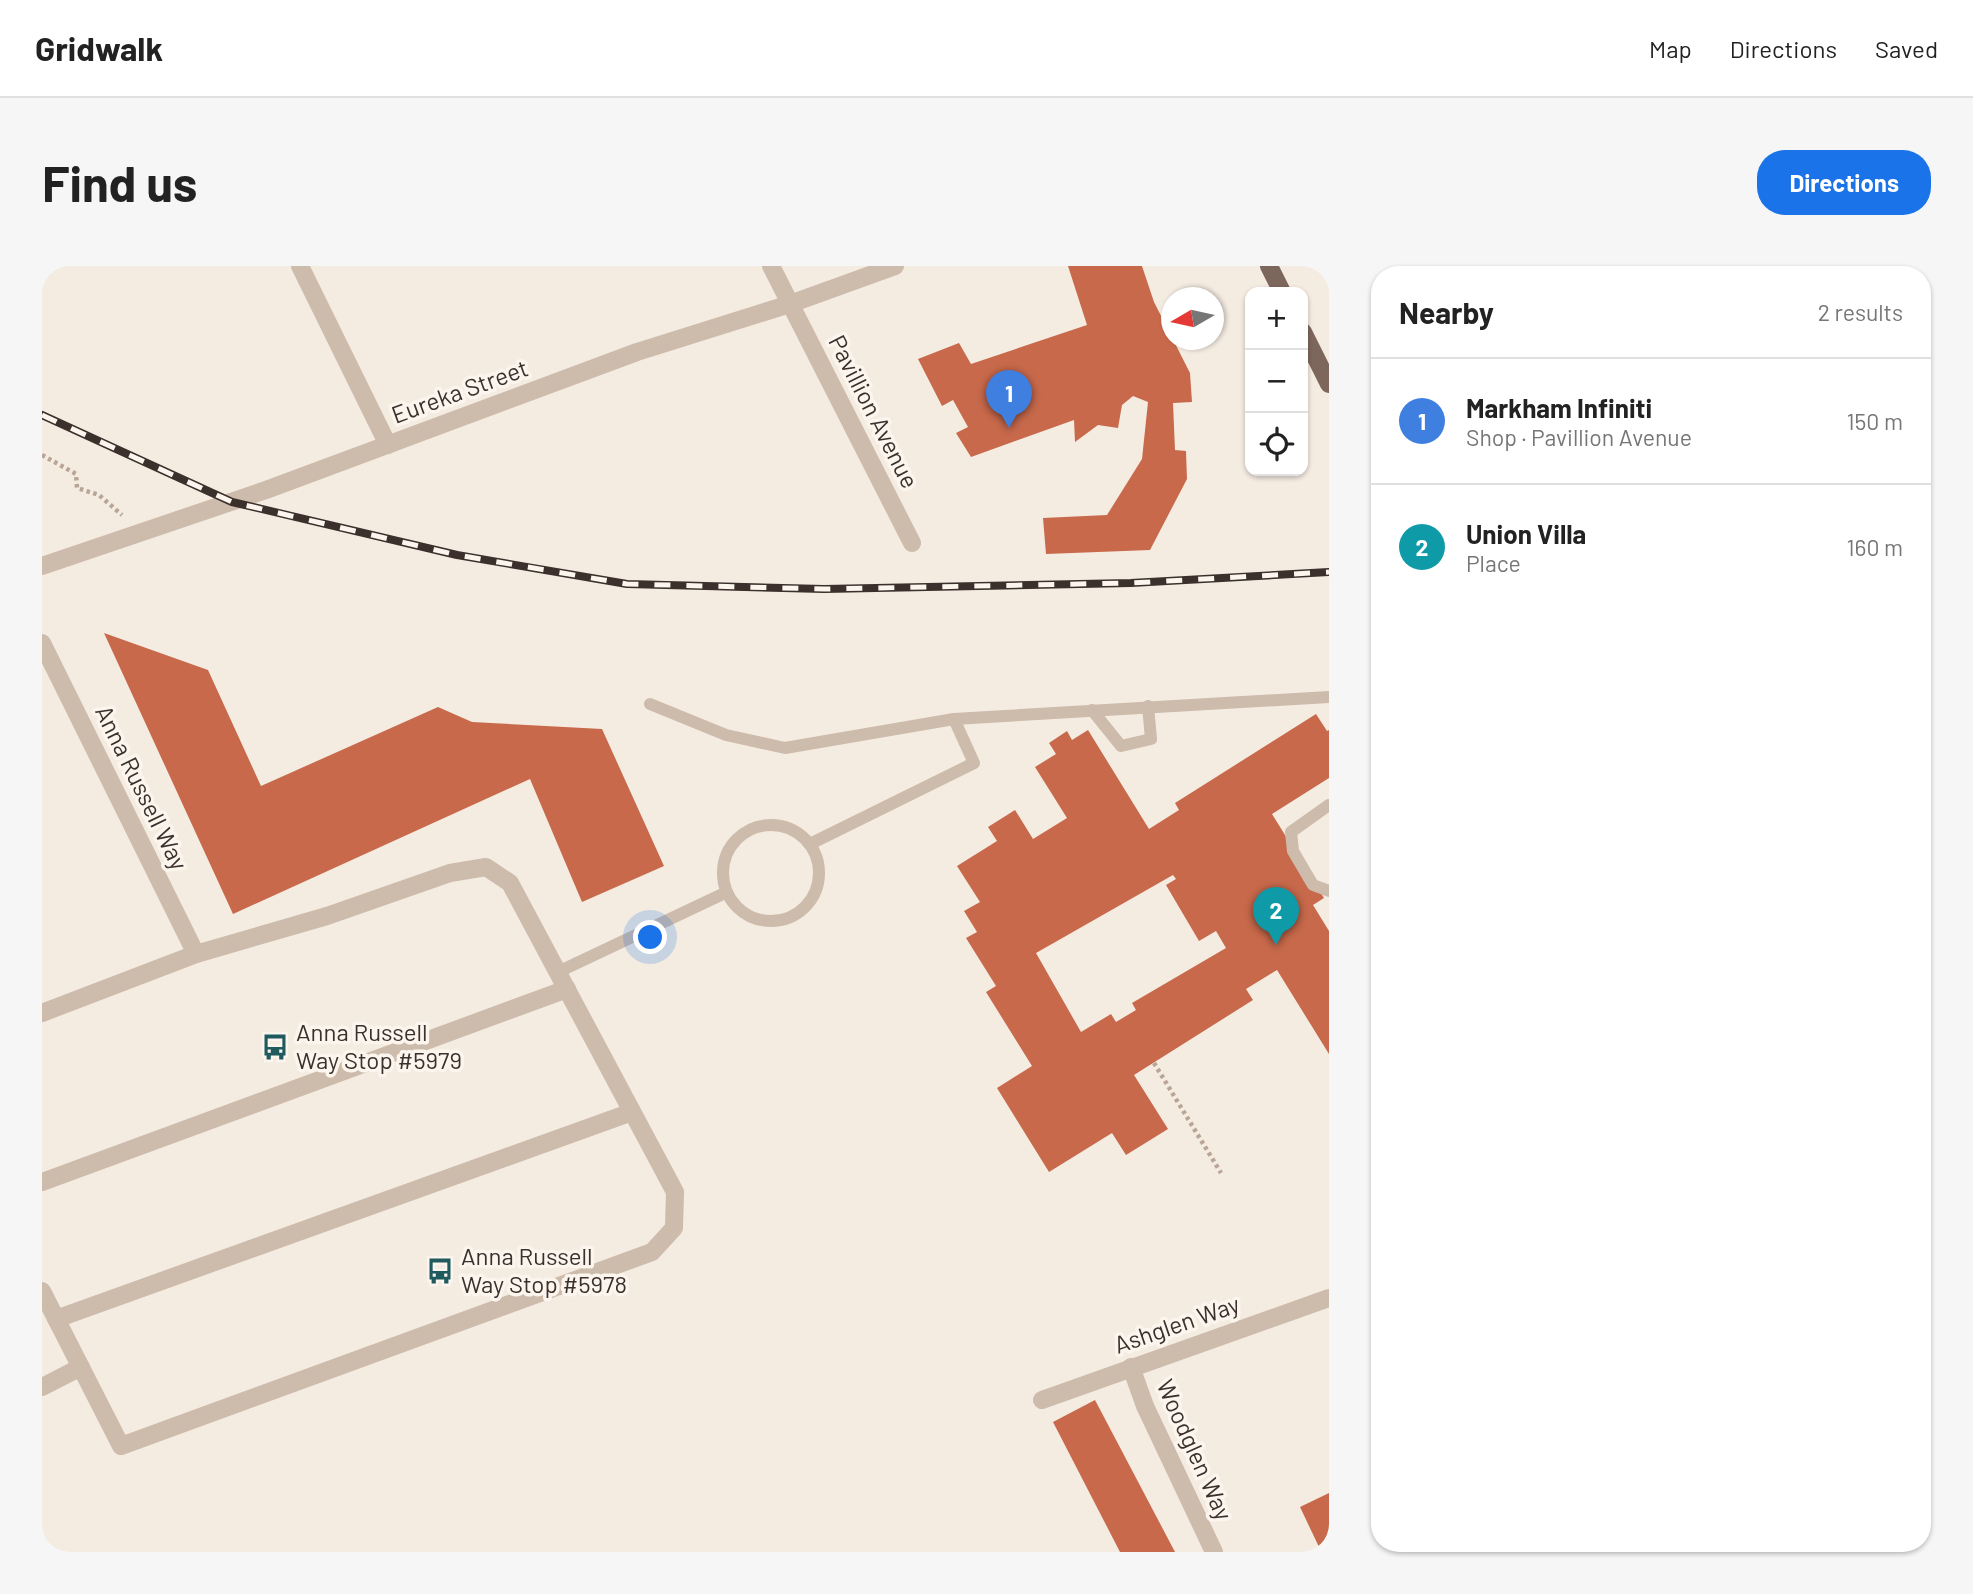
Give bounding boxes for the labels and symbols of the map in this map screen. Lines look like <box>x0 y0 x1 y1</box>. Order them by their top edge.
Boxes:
north arrow <box>1161 287 1224 350</box>
street label: Pavillion Avenue <box>823 330 925 493</box>
street label: Eureka Street <box>387 352 532 429</box>
pin: 1 <box>986 370 1032 428</box>
street label: Anna Russell Way <box>90 700 195 874</box>
pin: 2 <box>1253 887 1299 945</box>
your location <box>633 920 667 954</box>
place label: Anna Russell Way Stop #5979 <box>296 1017 462 1074</box>
bus stop icon: Anna Russell Way Stop #5979 <box>260 1032 290 1062</box>
place label: Anna Russell Way Stop #5978 <box>461 1241 627 1298</box>
bus stop icon: Anna Russell Way Stop #5978 <box>425 1256 455 1286</box>
street label: Ashglen Way <box>1110 1289 1243 1359</box>
street label: Woodglen Way <box>1151 1374 1239 1524</box>

